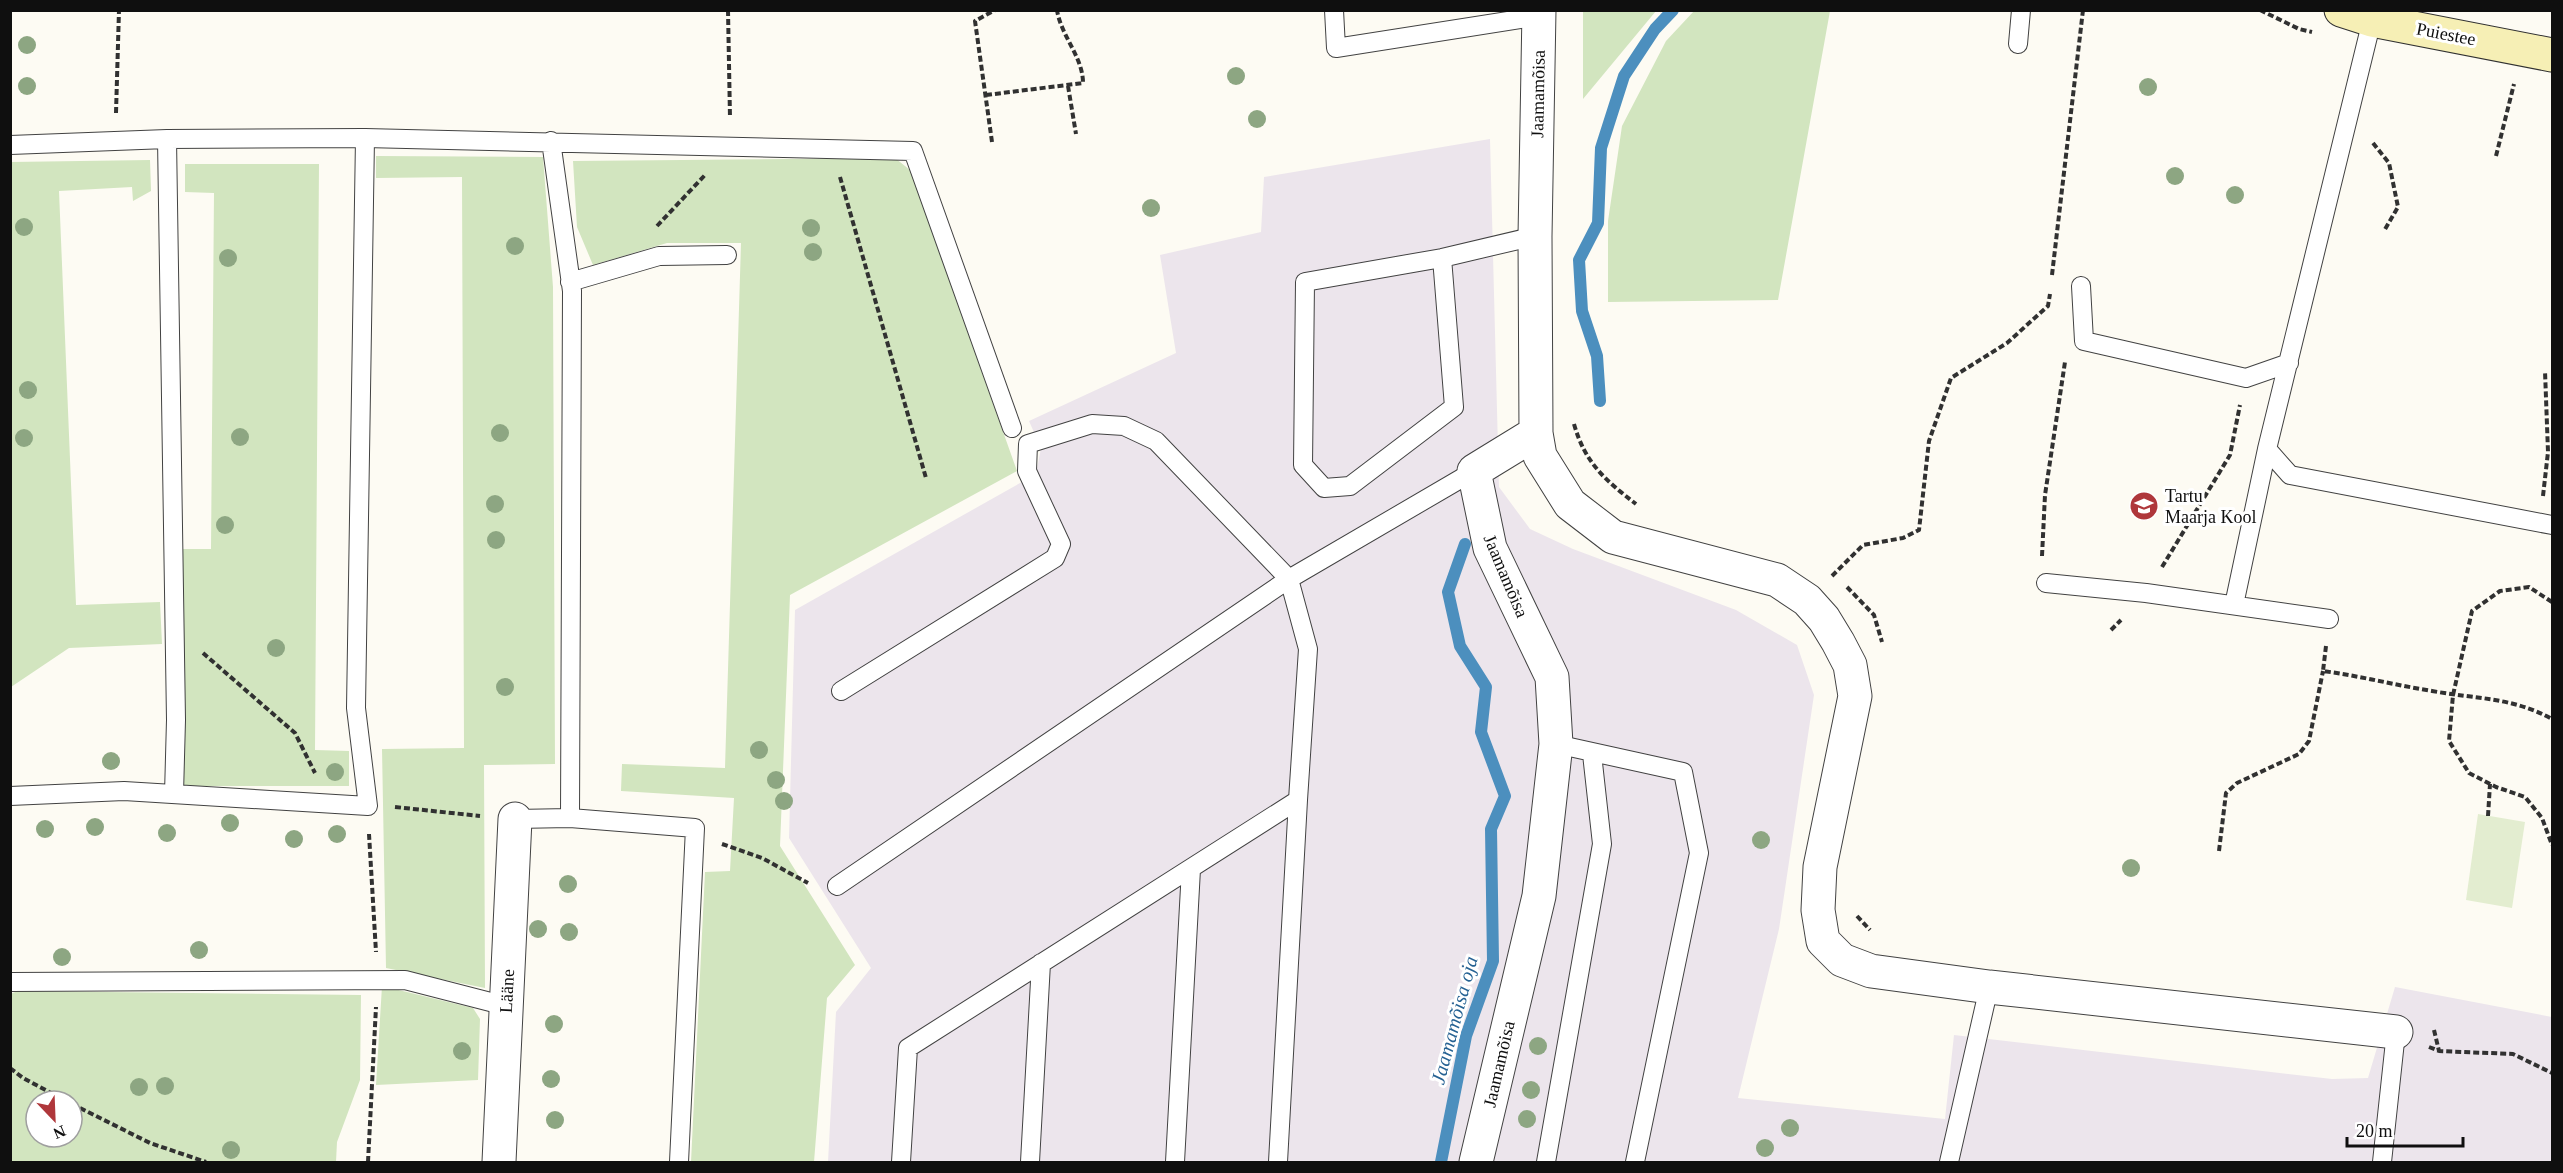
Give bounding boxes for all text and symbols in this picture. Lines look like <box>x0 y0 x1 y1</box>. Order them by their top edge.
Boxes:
street label: Puiestee <box>2415 18 2477 50</box>
street label: Jaamamõisa <box>1527 50 1549 138</box>
place label: Tartu Maarja Kool <box>2165 486 2256 527</box>
school or university icon: Tartu Maarja Kool <box>2128 490 2160 522</box>
street label: Jaamamõisa <box>1480 532 1532 620</box>
water label: Jaamamõisa oja <box>1426 954 1483 1087</box>
street label: Lääne <box>496 969 518 1013</box>
street label: Jaamamõisa <box>1479 1019 1519 1109</box>
north arrow <box>24 1089 84 1149</box>
scale bar <box>2347 1110 2462 1148</box>
text: 20 m <box>2356 1121 2393 1141</box>
text: N <box>51 1122 68 1143</box>

